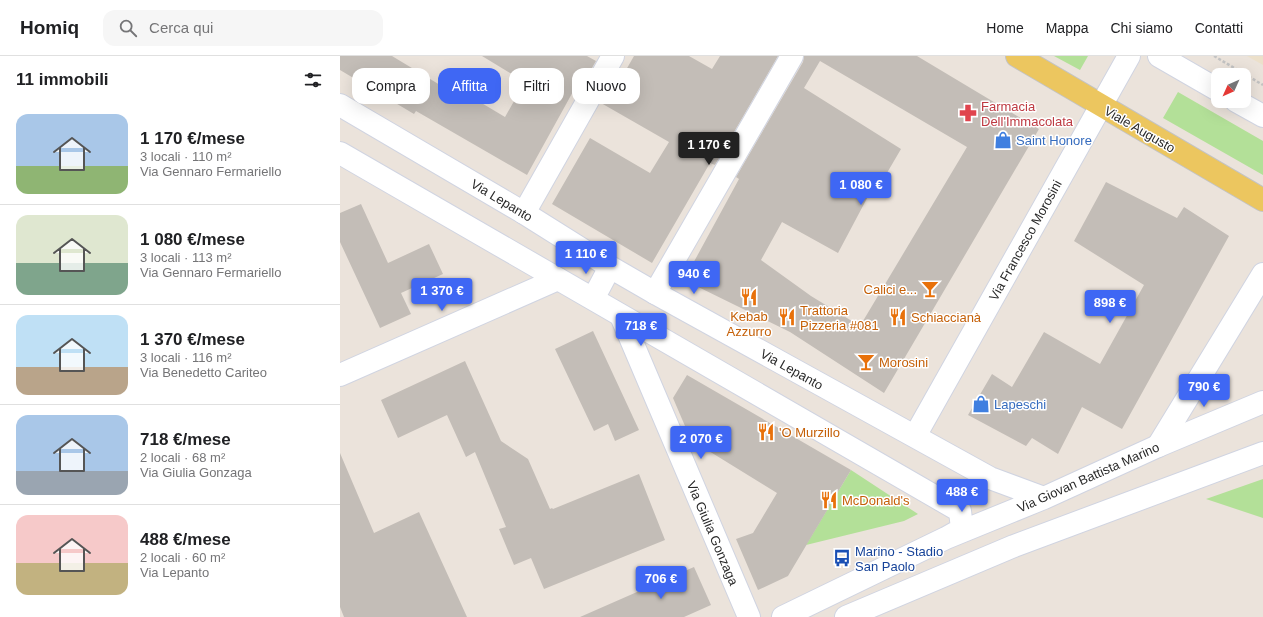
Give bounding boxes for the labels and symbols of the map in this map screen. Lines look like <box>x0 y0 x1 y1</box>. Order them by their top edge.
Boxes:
north arrow <box>1211 68 1251 108</box>
place label: Farmacia Dell'Immacolata <box>981 99 1074 129</box>
pharmacy icon: Farmacia Dell'Immacolata <box>958 103 978 123</box>
street label: Viale Augusto <box>1102 103 1178 156</box>
shop icon: Saint Honore <box>993 130 1013 150</box>
pin: 1 170 € <box>672 132 746 166</box>
place label: Saint Honore <box>1016 133 1092 148</box>
pin: 1 080 € <box>824 172 898 206</box>
street label: Via Lepanto <box>468 176 535 225</box>
street label: Via Francesco Morosini <box>986 177 1065 303</box>
pin: 1 110 € <box>549 241 623 275</box>
pin: 940 € <box>666 261 722 295</box>
pin: 1 370 € <box>405 278 479 312</box>
bar icon: Calici e... <box>920 279 940 299</box>
place label: Calici e... <box>864 282 917 297</box>
restaurant icon: Kebab Azzurro <box>739 287 759 307</box>
pin: 898 € <box>1082 290 1138 324</box>
place label: Trattoria Pizzeria #081 <box>800 303 879 333</box>
restaurant icon: Trattoria Pizzeria #081 <box>777 307 797 327</box>
restaurant icon: Schiaccianà <box>888 307 908 327</box>
place label: Kebab Azzurro <box>727 309 771 339</box>
place label: Schiaccianà <box>911 310 982 325</box>
pin: 718 € <box>613 313 669 347</box>
street label: Via Lepanto <box>758 346 826 393</box>
bar icon: Morosini <box>856 352 876 372</box>
place label: Morosini <box>879 355 928 370</box>
pin: 790 € <box>1176 374 1232 408</box>
shop icon: Lapeschi <box>971 394 991 414</box>
place label: Lapeschi <box>994 397 1046 412</box>
restaurant icon: 'O Murzillo <box>756 422 776 442</box>
place label: 'O Murzillo <box>779 425 840 440</box>
pin: 2 070 € <box>664 426 738 460</box>
street label: Via Giovan Battista Marino <box>1015 439 1161 516</box>
street label: Via Giulia Gonzaga <box>684 479 742 588</box>
pin: 488 € <box>934 479 990 513</box>
restaurant icon: McDonald's <box>819 490 839 510</box>
place label: McDonald's <box>842 493 910 508</box>
place label: Marino - Stadio San Paolo <box>855 544 943 574</box>
bus stop icon: Marino - Stadio San Paolo <box>832 548 852 568</box>
pin: 706 € <box>633 566 689 600</box>

